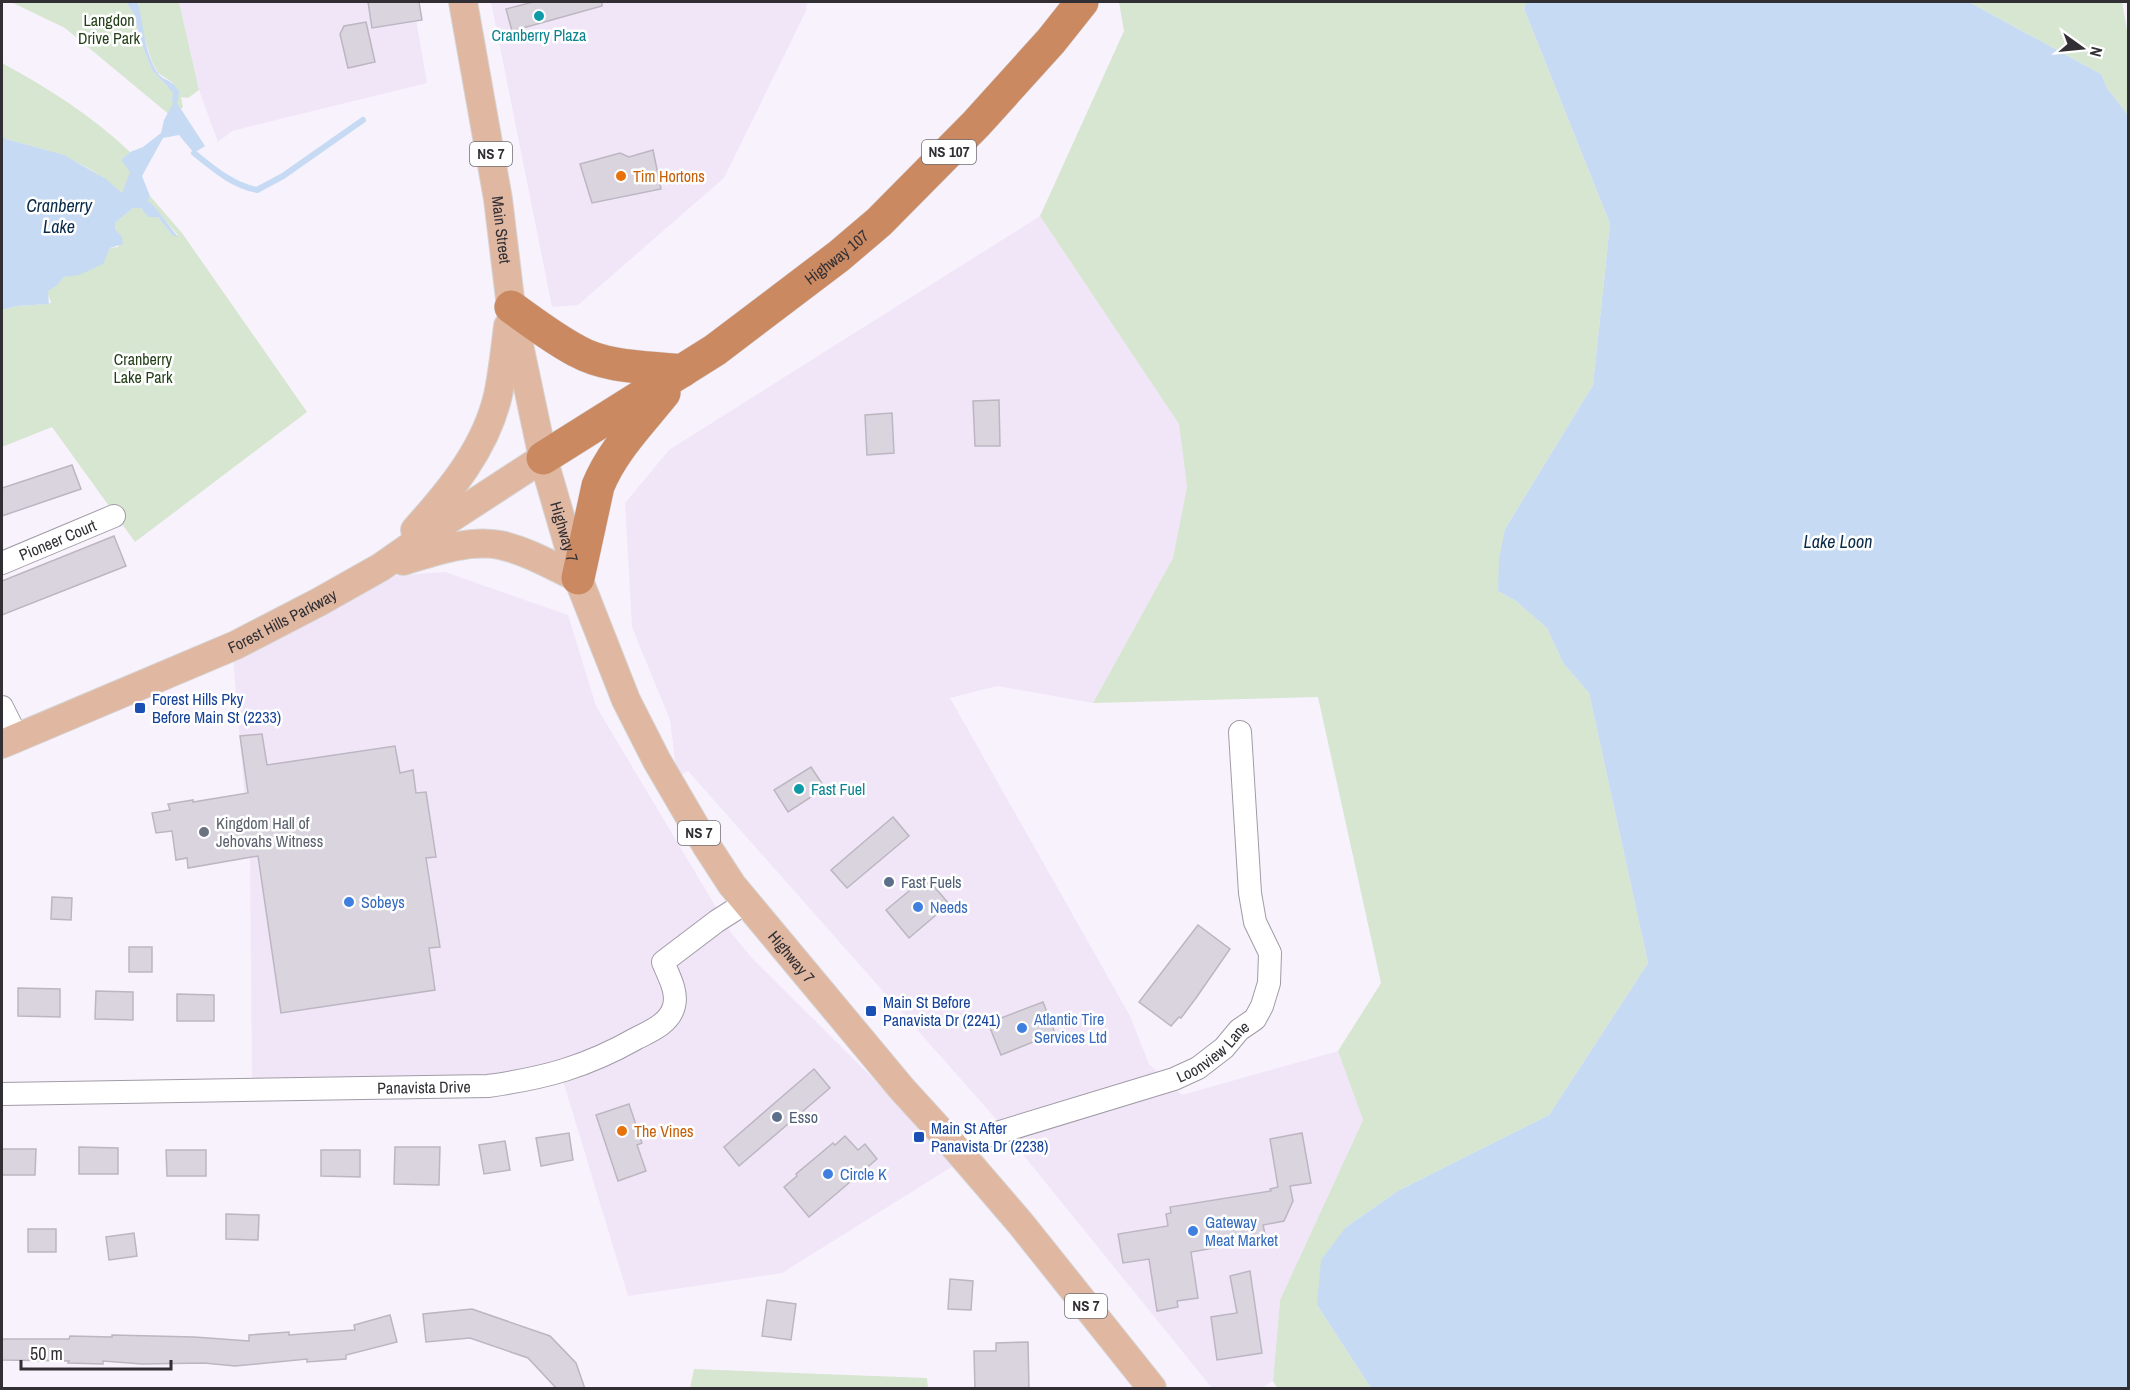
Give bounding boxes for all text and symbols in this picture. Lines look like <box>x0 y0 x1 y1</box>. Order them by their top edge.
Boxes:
park label: Langdon Drive Park <box>78 9 140 49</box>
marker: Cranberry Plaza <box>532 9 546 23</box>
north arrow <box>2052 18 2112 78</box>
place label: Cranberry Plaza <box>492 24 587 46</box>
text: N <box>2085 44 2108 59</box>
road number: NS 107 <box>922 140 976 164</box>
road number: NS 7 <box>470 142 512 166</box>
place label: Tim Hortons <box>633 165 705 187</box>
marker: Tim Hortons <box>614 169 628 183</box>
water label: Cranberry Lake <box>26 193 93 239</box>
street label: Main Street <box>487 195 517 265</box>
street label: Highway 107 <box>800 225 873 290</box>
park label: Cranberry Lake Park <box>113 348 173 388</box>
street label: Highway 7 <box>545 499 584 565</box>
street label: Pioneer Court <box>15 514 100 566</box>
water label: Lake Loon <box>1804 529 1872 554</box>
street label: Forest Hills Parkway <box>224 583 341 658</box>
place label: Forest Hills Pky Before Main St (2233) <box>152 688 281 728</box>
marker: Forest Hills Pky Before Main St (2233) <box>133 701 147 715</box>
place label: Fast Fuel <box>811 778 865 800</box>
marker: Fast Fuel <box>792 782 806 796</box>
place label: Kingdom Hall of Jehovahs Witness <box>216 812 323 852</box>
road number: NS 7 <box>678 821 720 845</box>
marker: Kingdom Hall of Jehovahs Witness <box>197 825 211 839</box>
place label: Fast Fuels <box>901 871 962 893</box>
marker: Fast Fuels <box>882 875 896 889</box>
place label: Sobeys <box>361 891 405 913</box>
marker: Sobeys <box>342 895 356 909</box>
place label: Needs <box>930 896 968 918</box>
marker: Needs <box>911 900 925 914</box>
street label: Highway 7 <box>763 926 820 988</box>
place label: Main St Before Panavista Dr (2241) <box>883 991 1000 1031</box>
marker: Main St Before Panavista Dr (2241) <box>864 1004 878 1018</box>
place label: Atlantic Tire Services Ltd <box>1033 1008 1107 1048</box>
street label: Loonview Lane <box>1173 1015 1253 1088</box>
marker: Atlantic Tire Services Ltd <box>1015 1021 1029 1035</box>
street label: Panavista Drive <box>377 1075 471 1099</box>
place label: Esso <box>789 1106 818 1128</box>
marker: Esso <box>770 1110 784 1124</box>
place label: Main St After Panavista Dr (2238) <box>931 1117 1048 1157</box>
place label: The Vines <box>634 1120 694 1142</box>
marker: The Vines <box>615 1124 629 1138</box>
marker: Main St After Panavista Dr (2238) <box>912 1130 926 1144</box>
place label: Circle K <box>840 1163 887 1185</box>
marker: Circle K <box>821 1167 835 1181</box>
place label: Gateway Meat Market <box>1205 1211 1278 1251</box>
marker: Gateway Meat Market <box>1186 1224 1200 1238</box>
road number: NS 7 <box>1065 1294 1107 1318</box>
scale bar <box>21 1333 171 1371</box>
text: 50 m <box>30 1341 63 1366</box>

